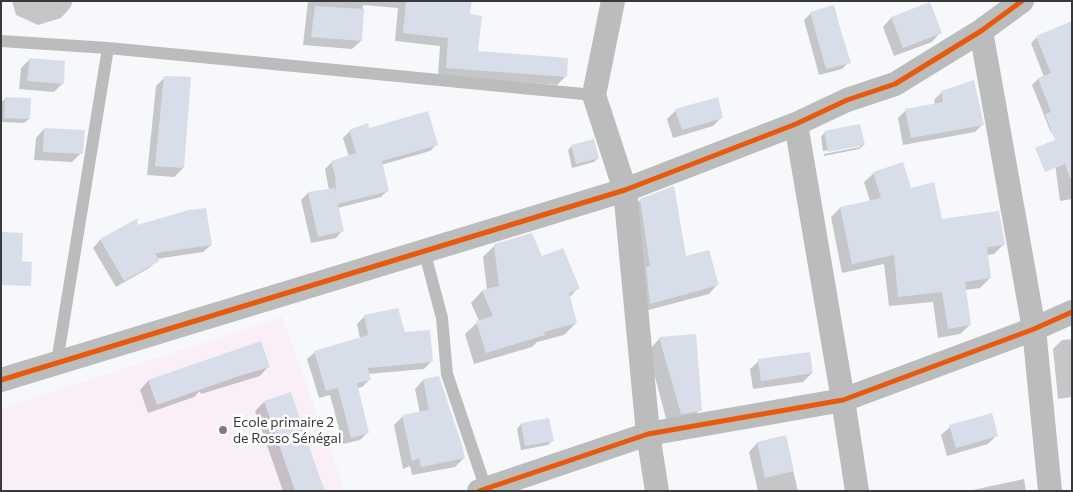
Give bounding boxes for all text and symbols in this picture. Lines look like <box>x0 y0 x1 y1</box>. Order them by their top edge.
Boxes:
place label: Ecole primaire 2 de Rosso Sénégal <box>233 414 341 447</box>
marker: Ecole primaire 2 de Rosso Sénégal <box>217 424 229 436</box>

